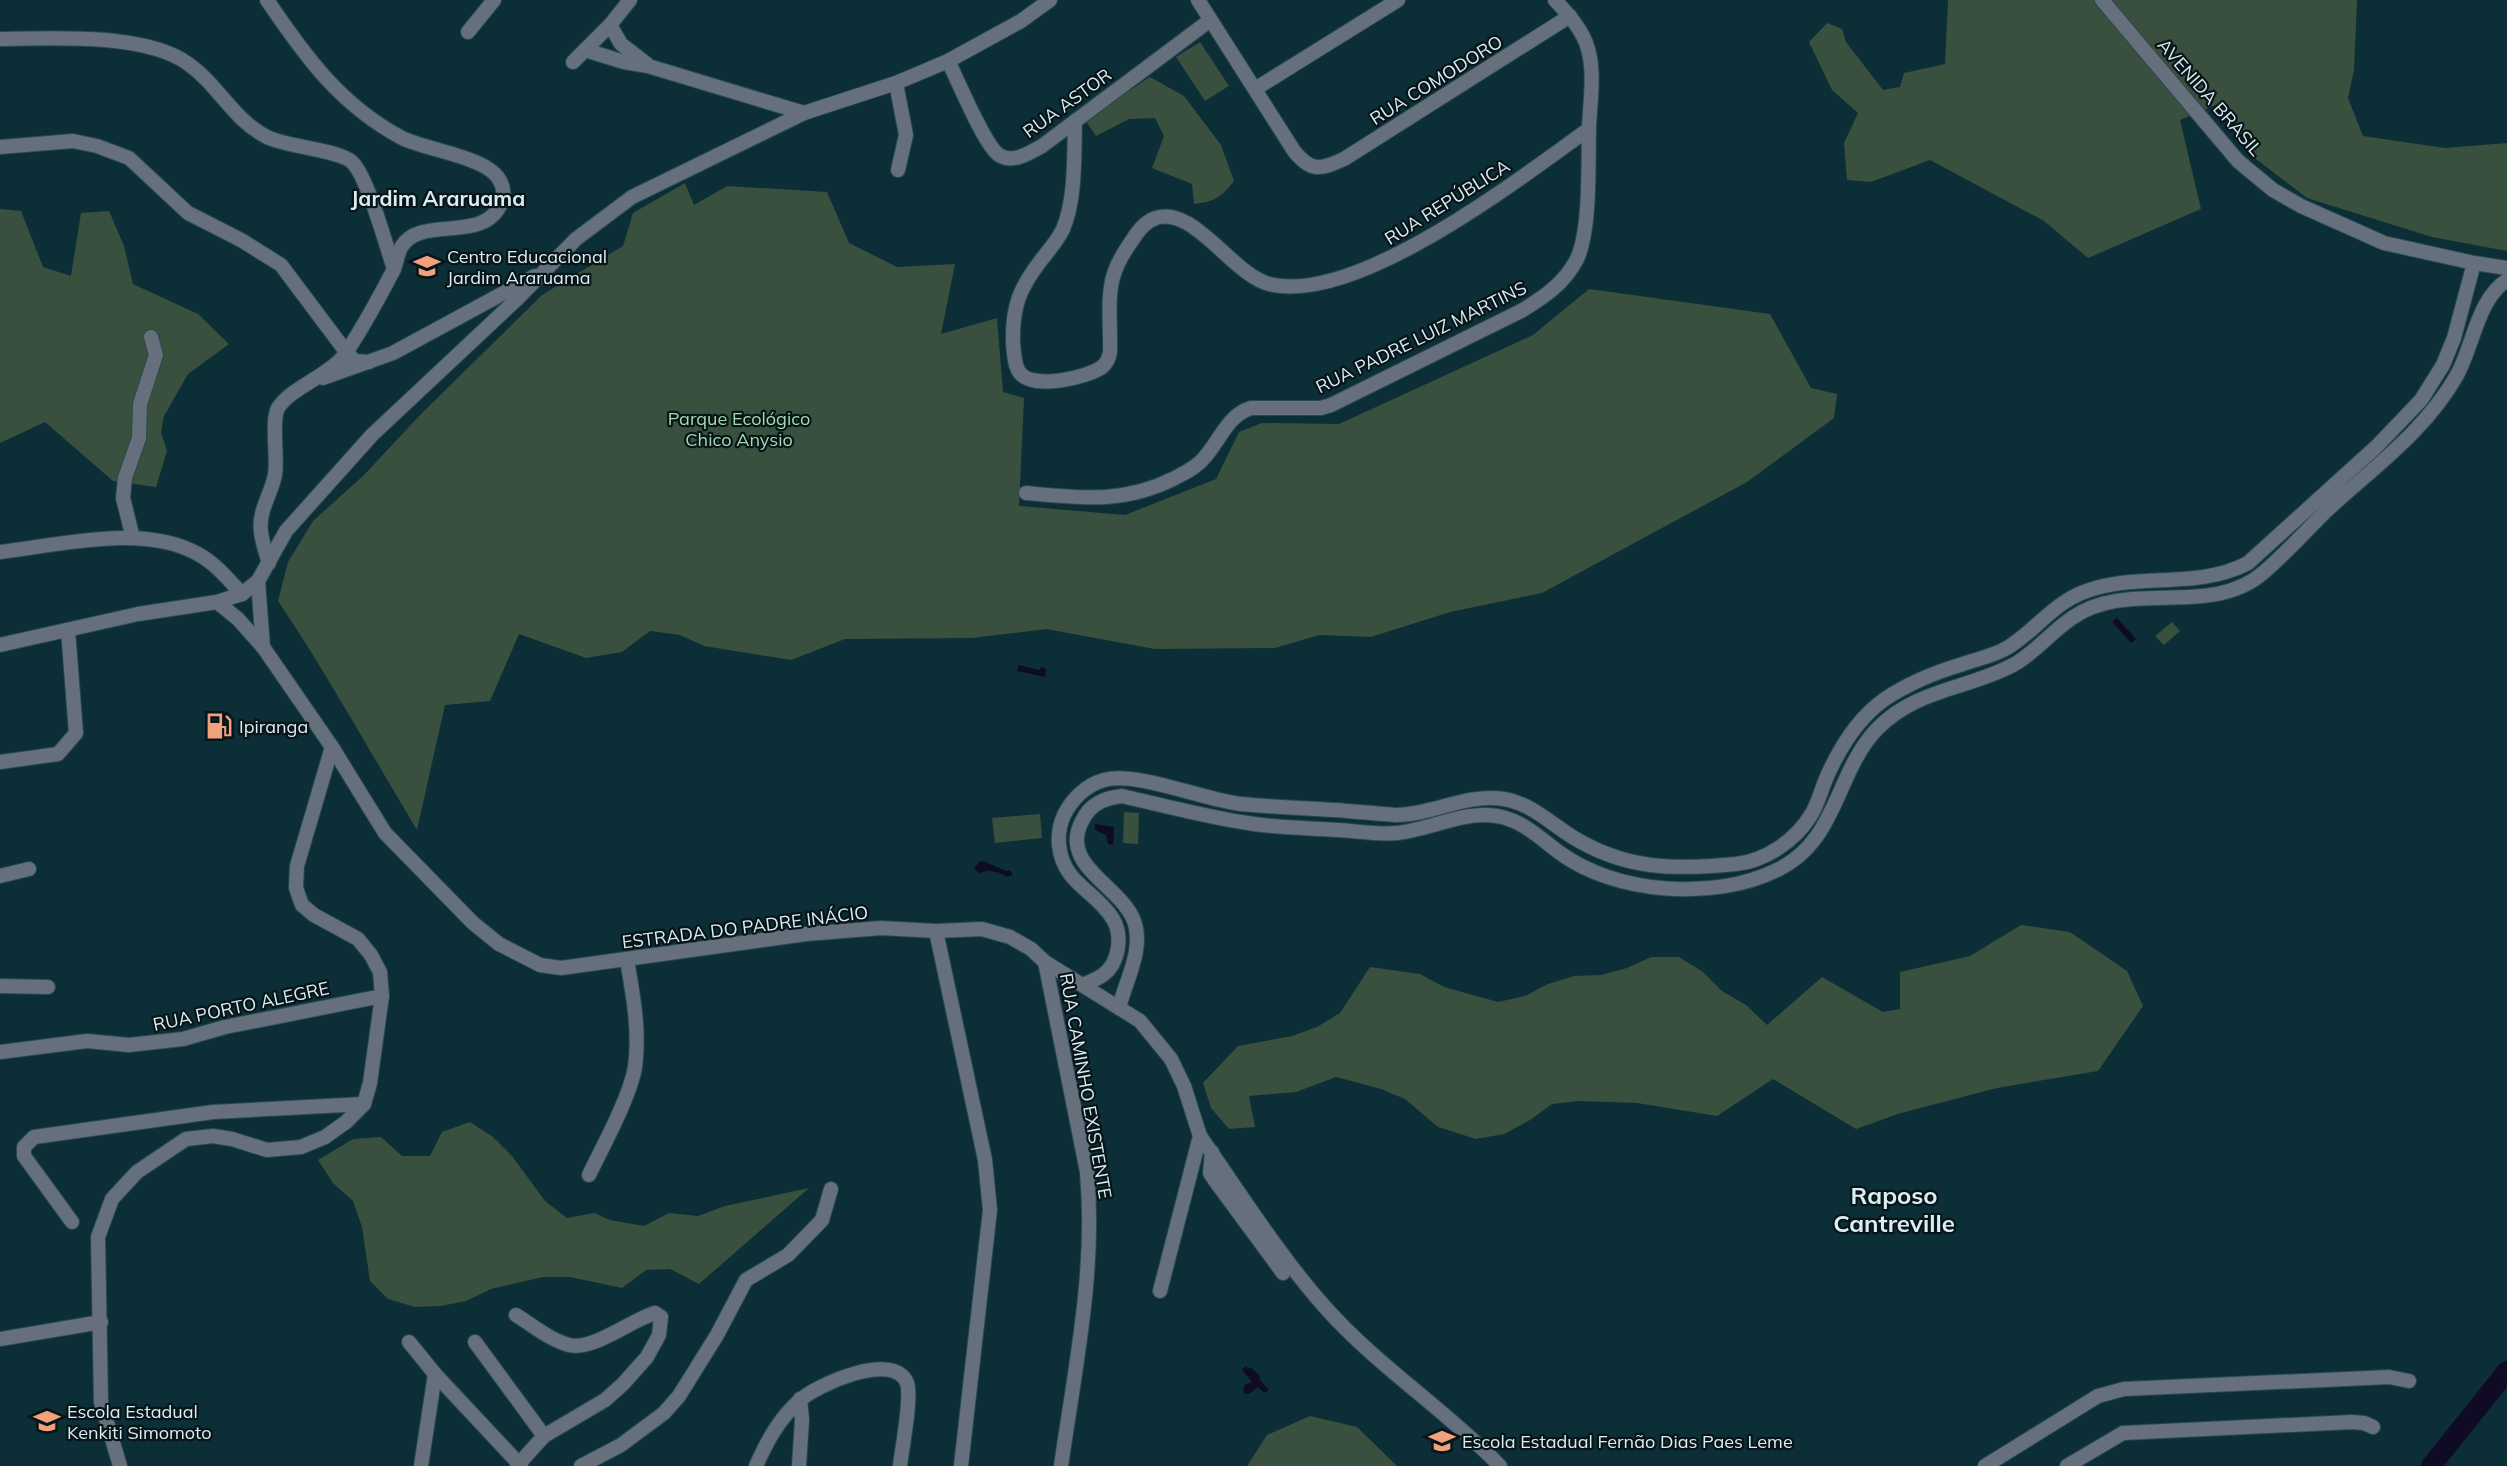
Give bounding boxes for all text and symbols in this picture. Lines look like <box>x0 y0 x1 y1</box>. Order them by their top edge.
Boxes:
street label: RUA COMODORO <box>1365 30 1507 130</box>
street label: AVENIDA BRASIL <box>2153 34 2267 161</box>
street label: RUA ASTOR <box>1018 63 1116 143</box>
street label: RUA REPÚBLICA <box>1380 154 1514 250</box>
district label: Jardim Araruama <box>351 185 525 211</box>
place label: Centro Educacional Jardim Araruama <box>447 245 607 289</box>
school or university icon: Centro Educacional Jardim Araruama <box>412 251 442 281</box>
street label: RUA PADRE LUIZ MARTINS <box>1312 276 1530 398</box>
park label: Parque Ecológico Chico Anysio <box>668 407 810 451</box>
fuel station icon: Ipiranga <box>204 711 234 741</box>
place label: Ipiranga <box>239 715 308 738</box>
street label: ESTRADA DO PADRE INÁCIO <box>621 900 869 954</box>
street label: RUA CAMINHO EXISTENTE <box>1055 971 1117 1201</box>
street label: RUA PORTO ALEGRE <box>151 976 331 1036</box>
district label: Raposo Cantreville <box>1833 1180 1955 1238</box>
place label: Escola Estadual Kenkiti Simomoto <box>67 1400 211 1444</box>
school or university icon: Escola Estadual Kenkiti Simomoto <box>32 1406 62 1436</box>
school or university icon: Escola Estadual Fernão Dias Paes Leme <box>1427 1426 1457 1456</box>
place label: Escola Estadual Fernão Dias Paes Leme <box>1462 1430 1793 1453</box>

